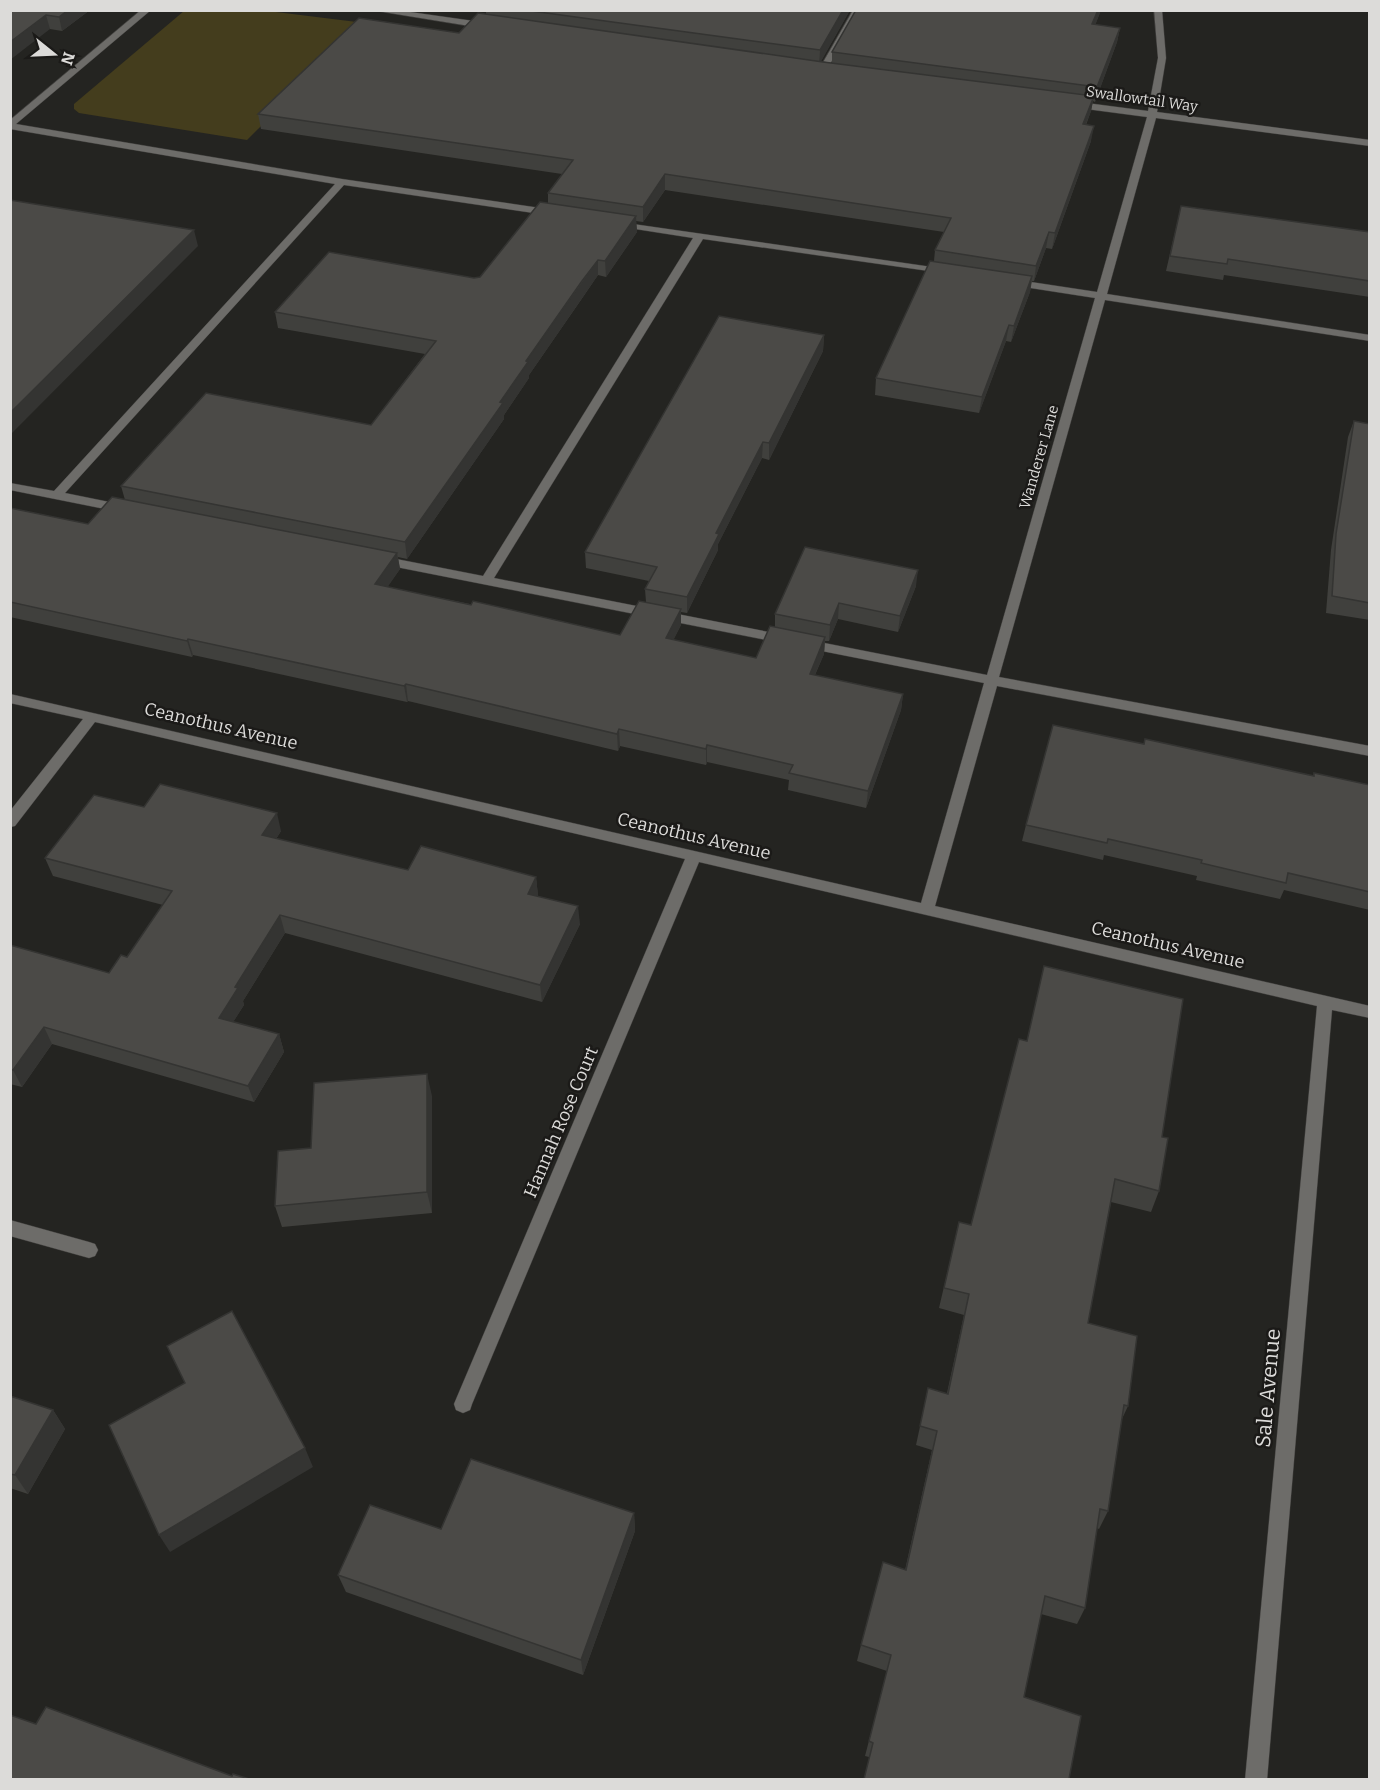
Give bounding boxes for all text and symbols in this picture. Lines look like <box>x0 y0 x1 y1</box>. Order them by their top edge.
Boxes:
north arrow <box>24 24 84 84</box>
text: N <box>57 50 79 67</box>
street label: Swallowtail Way <box>1085 82 1199 116</box>
street label: Wanderer Lane <box>1016 403 1062 511</box>
street label: Ceanothus Avenue <box>142 698 300 754</box>
street label: Ceanothus Avenue <box>615 808 773 864</box>
street label: Ceanothus Avenue <box>1089 917 1247 973</box>
street label: Hannah Rose Court <box>519 1043 603 1201</box>
street label: Sale Avenue <box>1250 1328 1286 1448</box>

